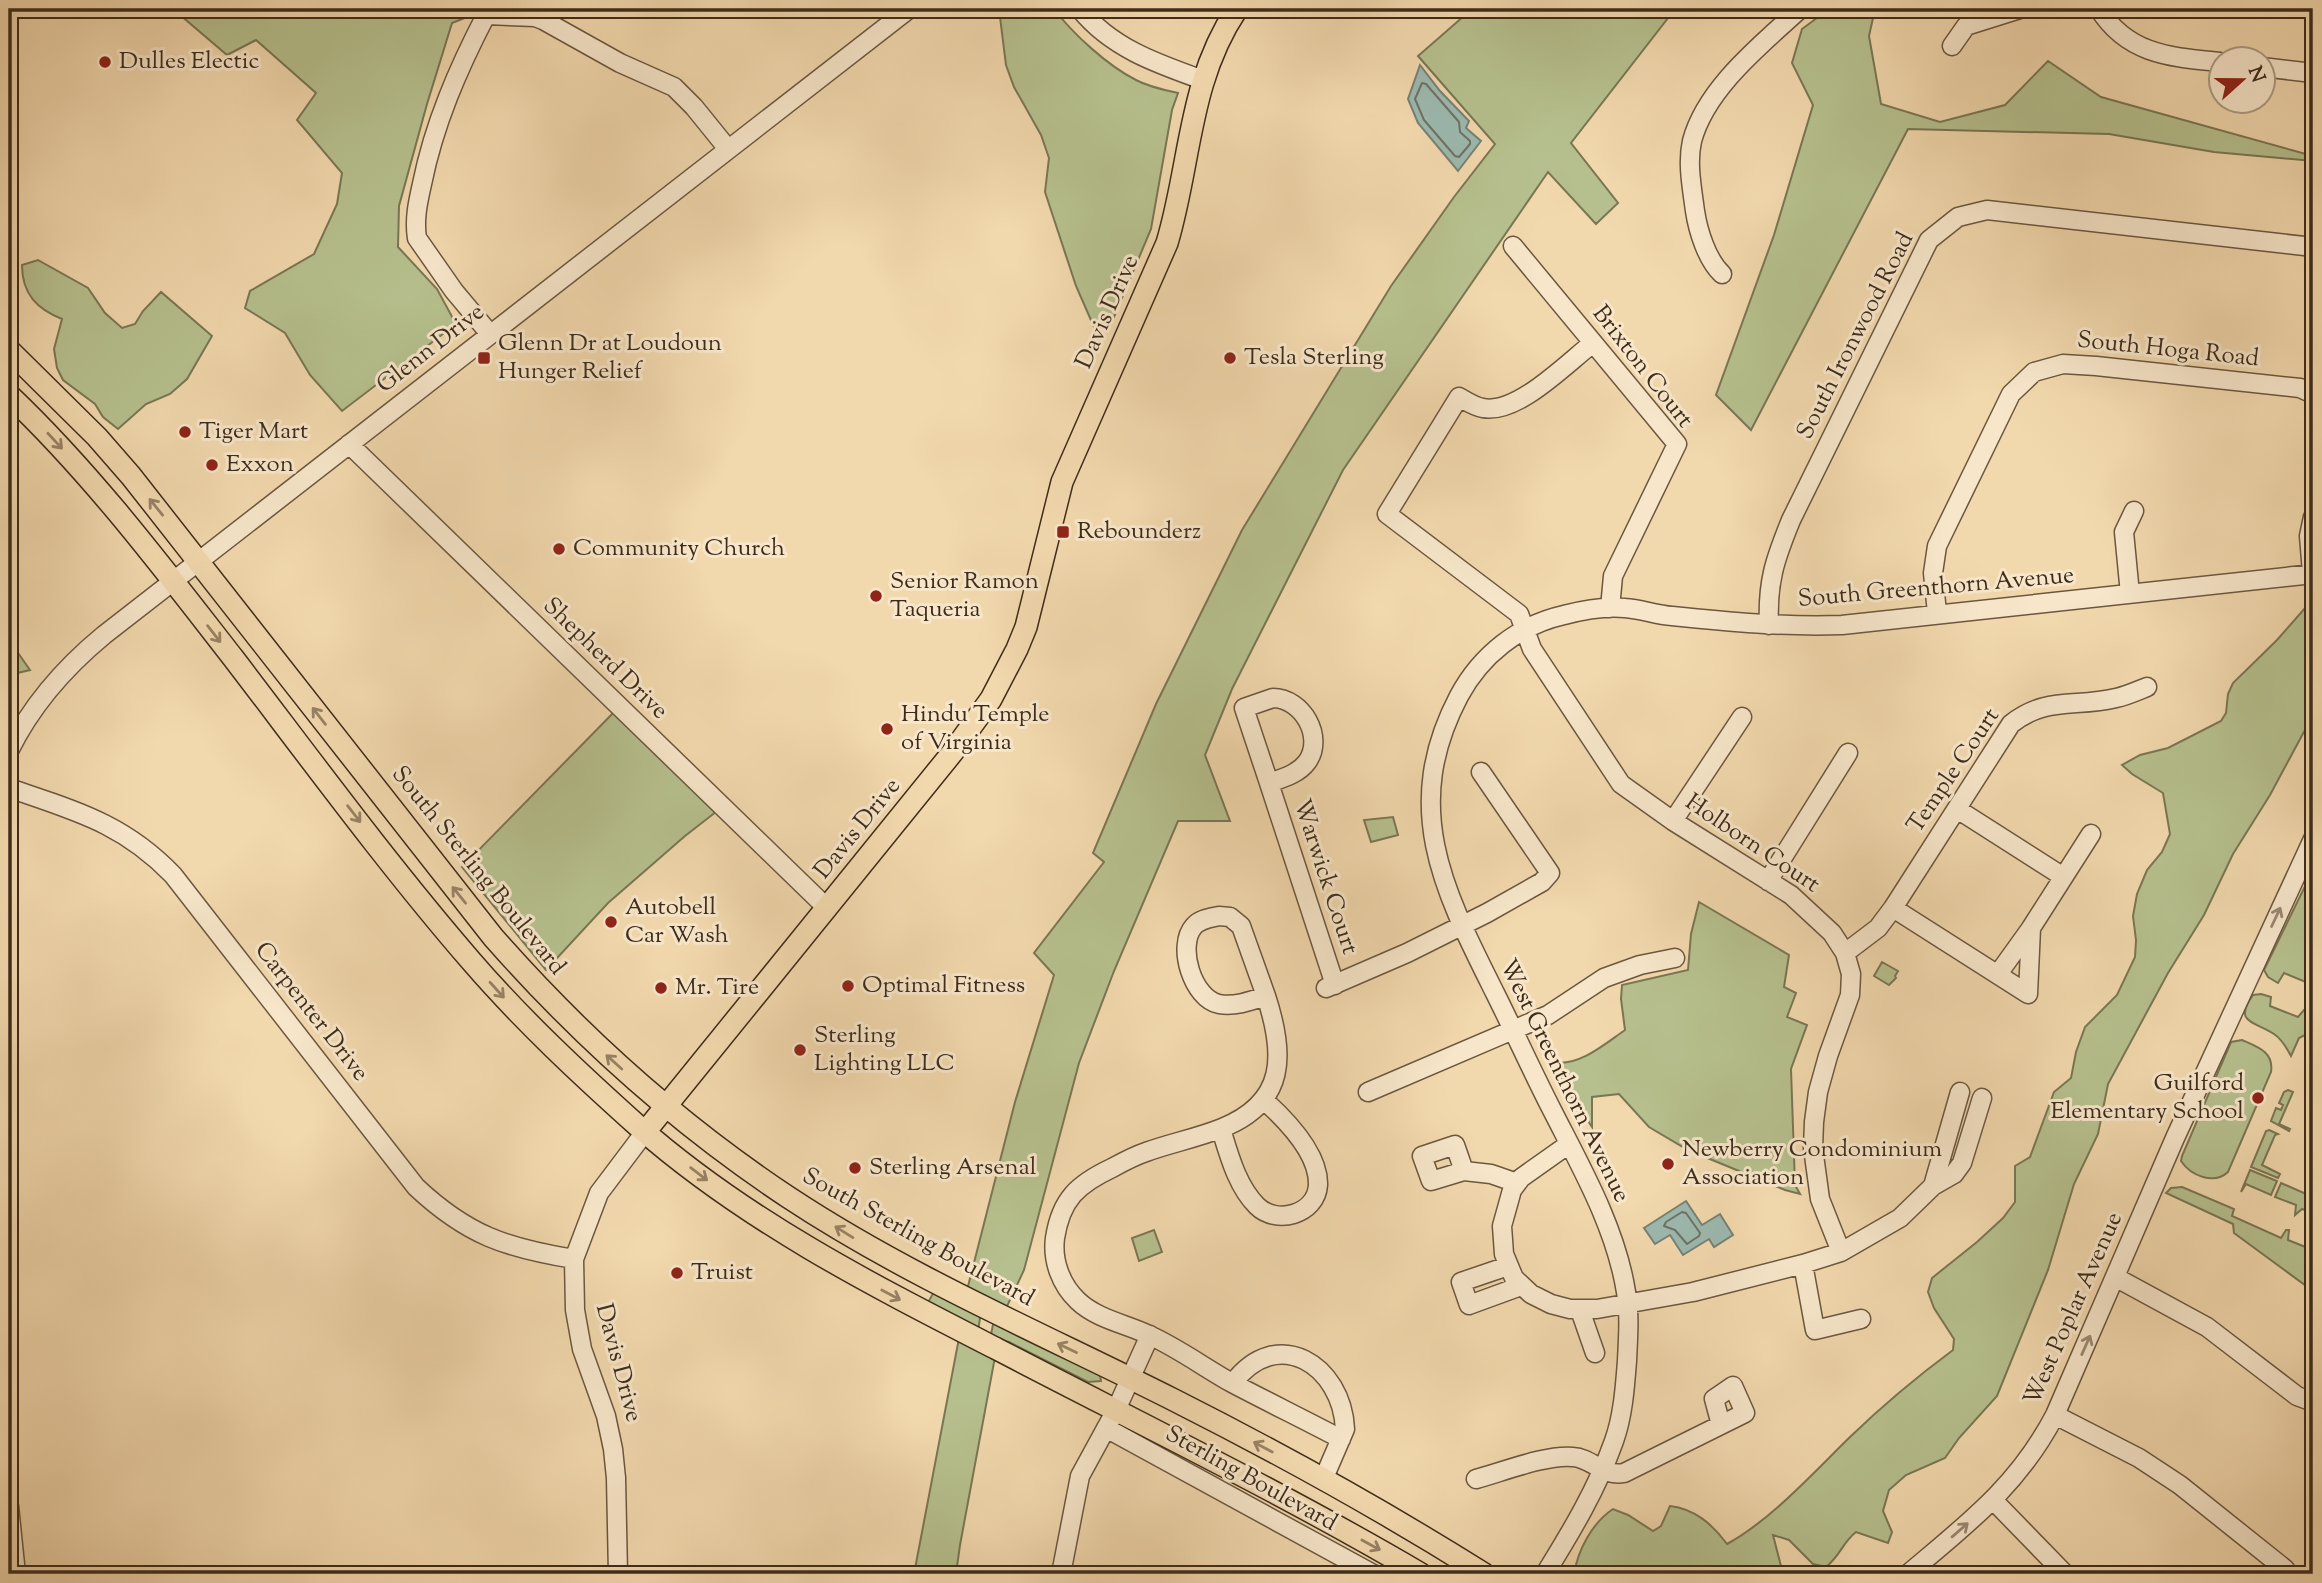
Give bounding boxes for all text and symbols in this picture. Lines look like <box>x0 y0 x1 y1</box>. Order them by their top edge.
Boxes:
place label: Dulles Electic <box>119 45 259 79</box>
north arrow <box>2206 46 2276 116</box>
marker: Dulles Electic <box>97 54 113 70</box>
text: N <box>2240 63 2271 87</box>
street label: South Ironwood Road <box>1789 226 1923 445</box>
street label: Davis Drive <box>1068 250 1148 374</box>
street label: Glenn Drive <box>370 296 492 402</box>
street label: Brixton Court <box>1583 298 1701 436</box>
street label: South Hoga Road <box>2075 324 2261 376</box>
place label: Glenn Dr at Loudoun Hunger Relief <box>498 327 722 389</box>
place label: Tesla Sterling <box>1244 341 1384 375</box>
marker: Glenn Dr at Loudoun Hunger Relief <box>476 350 492 366</box>
marker: Tesla Sterling <box>1222 350 1238 366</box>
place label: Tiger Mart <box>199 415 308 449</box>
marker: Tiger Mart <box>177 424 193 440</box>
one-way arrow <box>47 432 63 450</box>
place label: Exxon <box>226 448 294 482</box>
marker: Exxon <box>204 457 220 473</box>
one-way arrow <box>148 499 163 517</box>
place label: Rebounderz <box>1077 515 1201 549</box>
marker: Rebounderz <box>1055 524 1071 540</box>
place label: Community Church <box>573 532 785 566</box>
marker: Community Church <box>551 541 567 557</box>
street label: South Greenthorn Avenue <box>1796 559 2076 617</box>
place label: Senior Ramon Taqueria <box>890 565 1039 627</box>
marker: Senior Ramon Taqueria <box>868 588 884 604</box>
street label: Shepherd Drive <box>535 590 675 728</box>
one-way arrow <box>207 625 222 643</box>
place label: Hindu Temple of Virginia <box>901 698 1049 760</box>
street label: Temple Court <box>1900 702 2008 840</box>
one-way arrow <box>312 707 327 726</box>
marker: Hindu Temple of Virginia <box>879 721 895 737</box>
street label: South Sterling Boulevard <box>383 759 574 983</box>
street label: Davis Drive <box>807 771 909 887</box>
street label: Holborn Court <box>1678 786 1826 902</box>
street label: Warwick Court <box>1284 795 1366 959</box>
one-way arrow <box>346 804 361 823</box>
one-way arrow <box>451 887 466 905</box>
place label: Autobell Car Wash <box>625 891 729 953</box>
one-way arrow <box>2270 907 2283 928</box>
marker: Autobell Car Wash <box>603 914 619 930</box>
street label: Carpenter Drive <box>246 935 376 1089</box>
street label: West Greenthorn Avenue <box>1490 954 1638 1208</box>
place label: Optimal Fitness <box>862 969 1025 1003</box>
place label: Mr. Tire <box>675 971 759 1005</box>
marker: Optimal Fitness <box>840 978 856 994</box>
marker: Mr. Tire <box>653 980 669 996</box>
one-way arrow <box>489 981 506 998</box>
place label: Sterling Lighting LLC <box>814 1019 955 1081</box>
marker: Sterling Lighting LLC <box>792 1042 808 1058</box>
one-way arrow <box>606 1053 623 1070</box>
place label: Guilford Elementary School <box>2050 1067 2244 1129</box>
marker: Guilford Elementary School <box>2250 1090 2266 1106</box>
place label: Newberry Condominium Association <box>1682 1133 1942 1195</box>
place label: Sterling Arsenal <box>869 1151 1037 1185</box>
marker: Newberry Condominium Association <box>1660 1156 1676 1172</box>
street label: South Sterling Boulevard <box>796 1160 1041 1316</box>
marker: Sterling Arsenal <box>847 1160 863 1176</box>
one-way arrow <box>689 1166 708 1181</box>
street label: West Poplar Avenue <box>2016 1207 2132 1411</box>
one-way arrow <box>834 1224 854 1238</box>
place label: Truist <box>691 1256 753 1290</box>
marker: Truist <box>669 1265 685 1281</box>
one-way arrow <box>880 1289 901 1302</box>
street label: Davis Drive <box>586 1300 650 1426</box>
one-way arrow <box>2080 1334 2093 1356</box>
one-way arrow <box>1057 1341 1078 1354</box>
street label: Sterling Boulevard <box>1159 1418 1344 1541</box>
one-way arrow <box>1253 1440 1274 1453</box>
one-way arrow <box>1951 1522 1969 1538</box>
one-way arrow <box>1360 1539 1381 1552</box>

